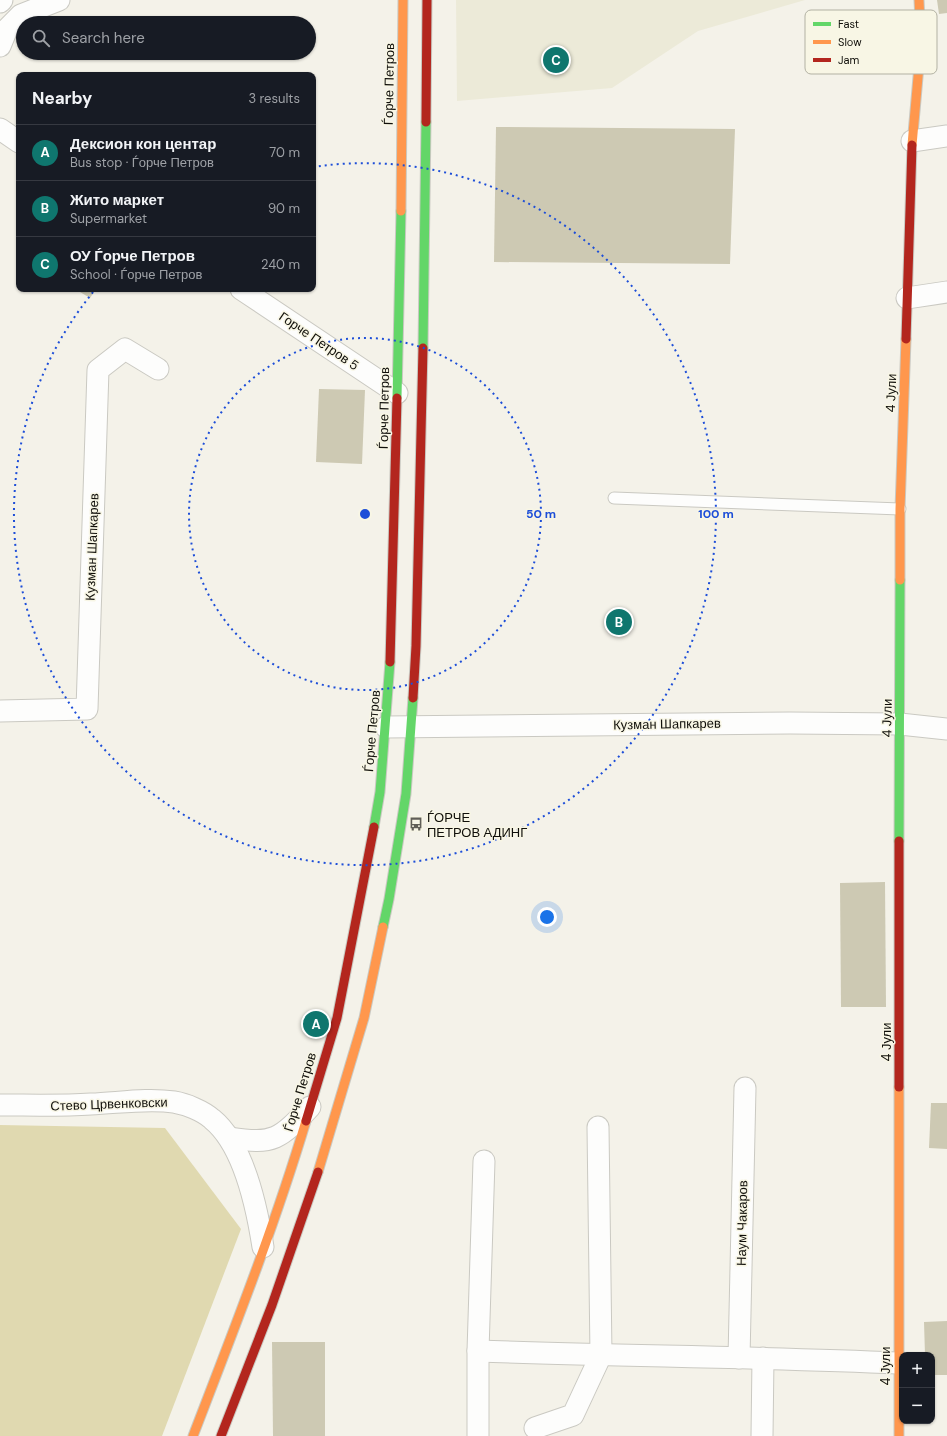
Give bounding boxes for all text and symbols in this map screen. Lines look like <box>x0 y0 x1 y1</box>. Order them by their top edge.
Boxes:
legend <box>805 10 937 74</box>
search box <box>16 16 316 60</box>
text: Fast <box>838 17 859 31</box>
icon: search <box>30 27 52 49</box>
text: Search here <box>62 28 145 48</box>
text: Slow <box>838 35 862 49</box>
street label: Ѓорче Петров <box>380 43 398 125</box>
pin: C <box>543 45 569 75</box>
text: Jam <box>838 53 859 67</box>
text: Nearby <box>32 87 92 109</box>
text: 3 results <box>248 90 300 107</box>
text: Дексион кон центар <box>70 134 216 154</box>
text: A <box>40 144 50 161</box>
text: 70 m <box>269 144 300 161</box>
text: Bus stop · Ѓорче Петров <box>70 154 214 171</box>
text: Жито маркет <box>70 190 164 210</box>
text: B <box>41 200 49 217</box>
text: 90 m <box>268 200 300 217</box>
text: Supermarket <box>70 210 147 227</box>
text: ОУ Ѓорче Петров <box>70 246 195 266</box>
text: C <box>40 256 50 273</box>
text: 240 m <box>261 256 300 273</box>
text: School · Ѓорче Петров <box>70 266 202 283</box>
street label: Горче Петров 5 <box>276 308 362 374</box>
street label: Ѓорче Петров <box>375 367 393 449</box>
street label: 4 Јули <box>882 373 900 413</box>
street label: Кузман Шапкарев <box>82 493 102 601</box>
text: 50 m <box>526 506 556 522</box>
text: 100 m <box>698 506 734 522</box>
centre of rings <box>358 507 372 521</box>
pin: B <box>606 607 632 637</box>
street label: Ѓорче Петров <box>360 689 384 773</box>
street label: 4 Јули <box>878 698 896 738</box>
street label: Кузман Шапкарев <box>613 715 721 733</box>
place label: ЃОРЧЕ ПЕТРОВ АДИНГ <box>427 809 527 841</box>
bus stop icon: ЃОРЧЕ ПЕТРОВ АДИНГ <box>408 816 424 832</box>
your location <box>537 907 557 927</box>
pin: A <box>303 1009 329 1039</box>
street label: 4 Јули <box>878 1023 895 1061</box>
street label: Ѓорче Петров <box>280 1050 320 1134</box>
street label: Стево Црвенковски <box>50 1093 168 1115</box>
street label: Наум Чакаров <box>733 1180 751 1266</box>
street label: 4 Јули <box>877 1347 894 1385</box>
map controls <box>899 1352 935 1424</box>
button: + <box>899 1352 935 1388</box>
button: − <box>899 1388 935 1424</box>

